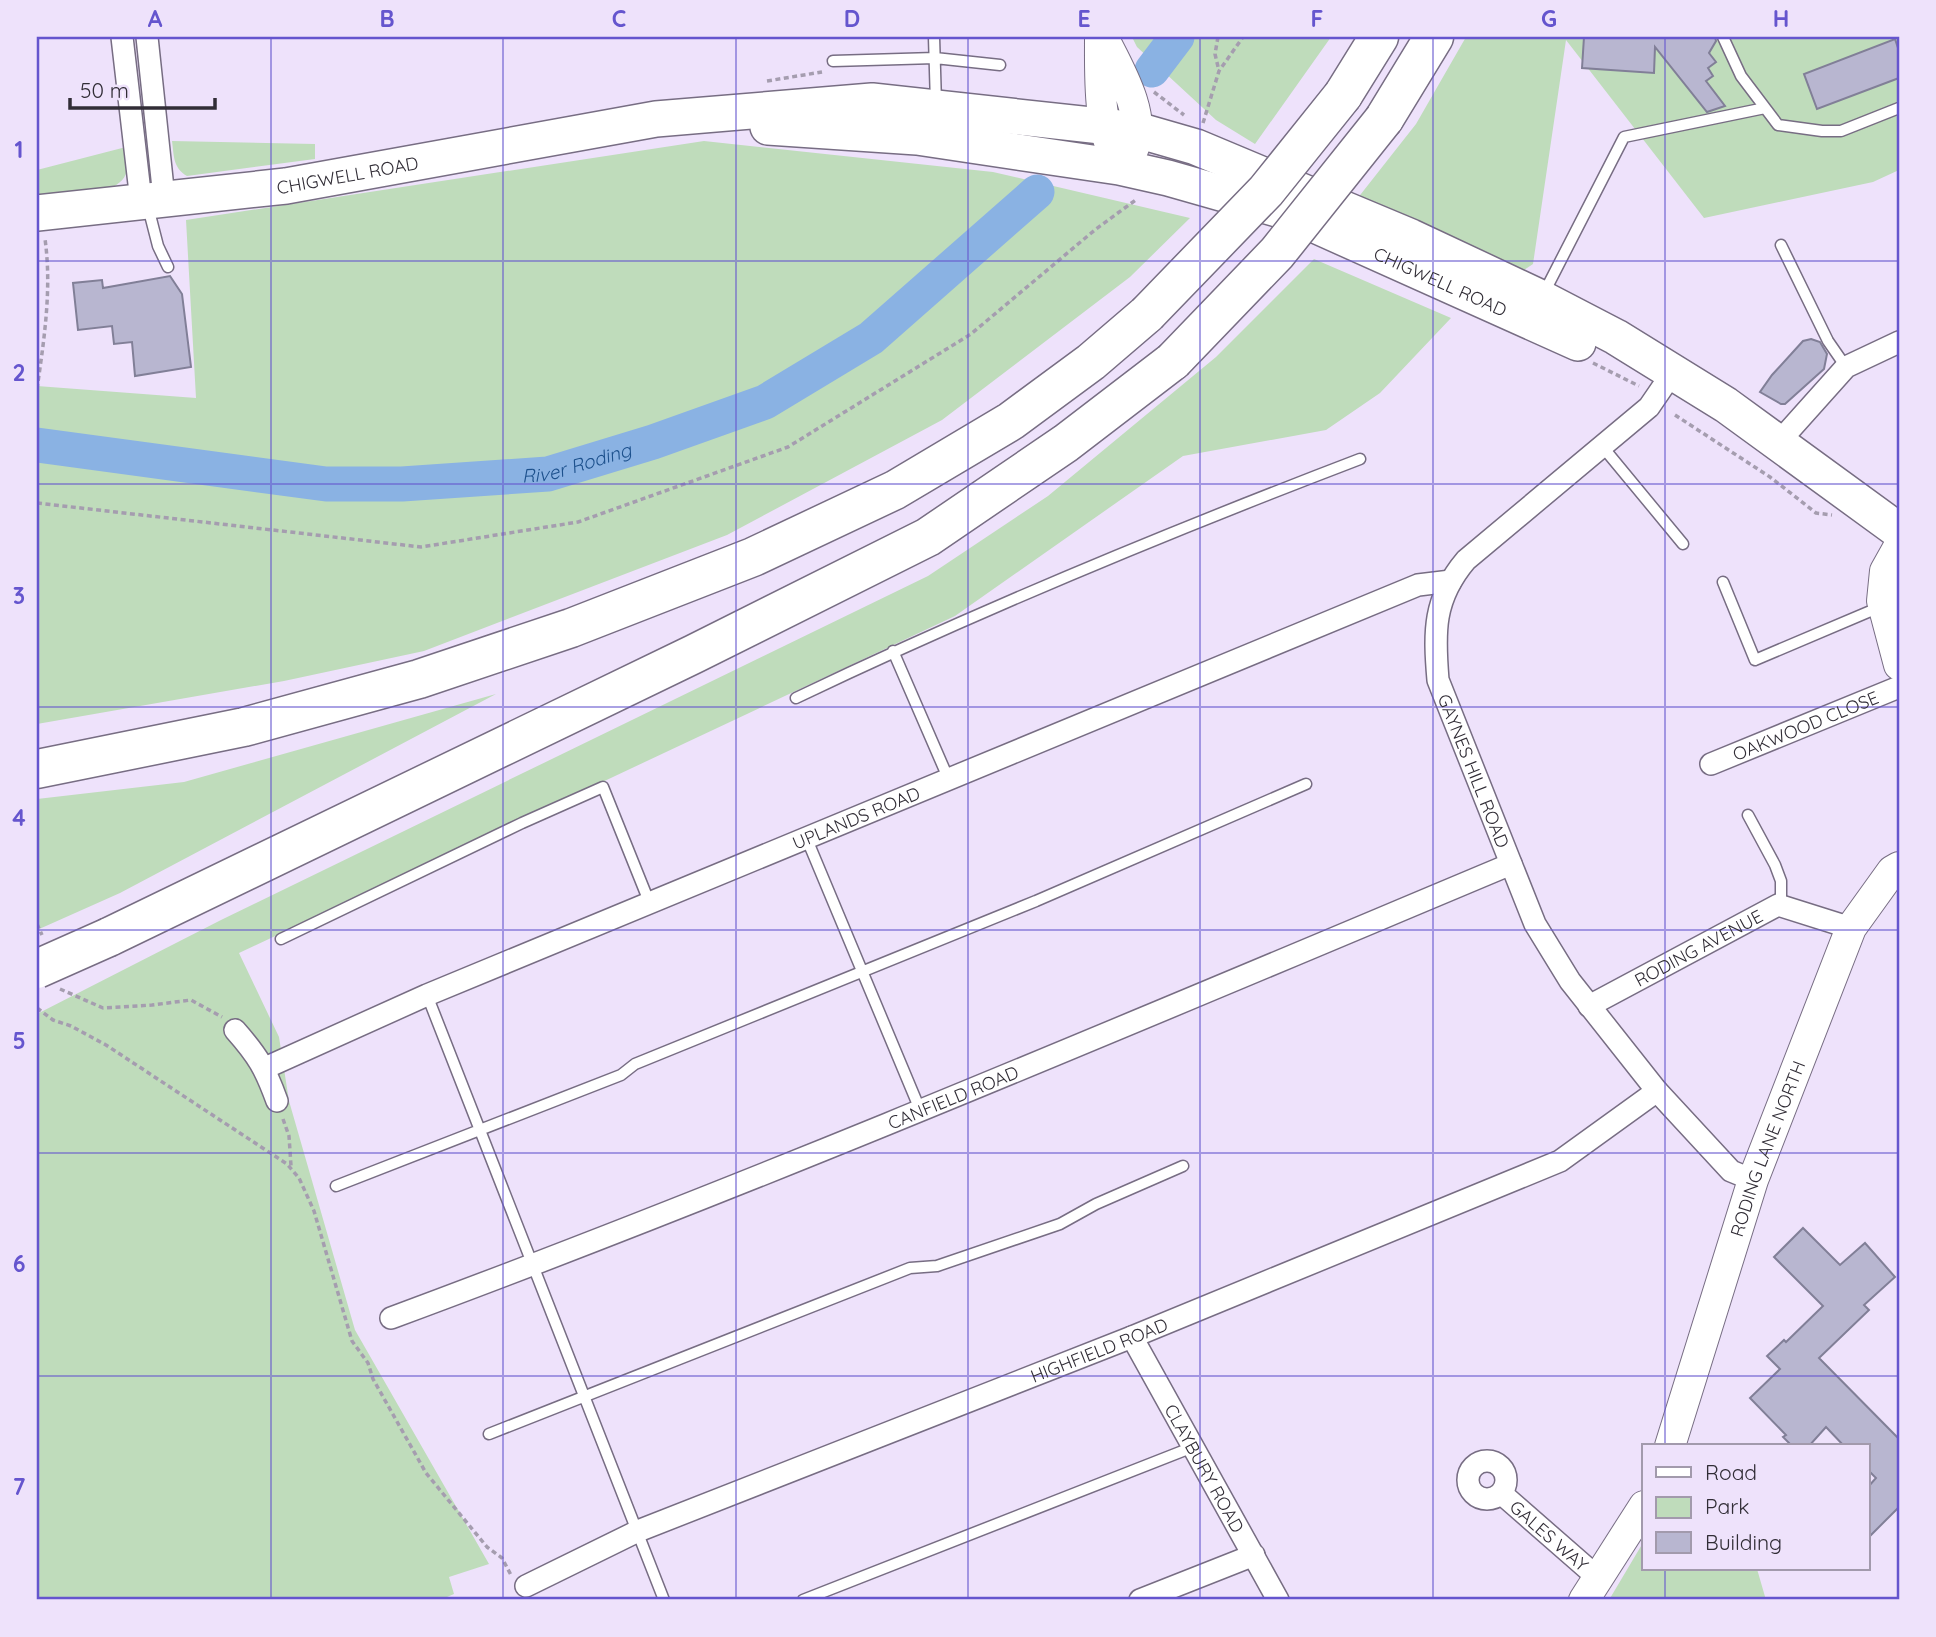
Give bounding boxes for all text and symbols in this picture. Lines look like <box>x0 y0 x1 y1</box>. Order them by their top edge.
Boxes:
text: A <box>148 4 163 33</box>
text: B <box>379 4 395 33</box>
text: C <box>612 4 626 33</box>
text: D <box>844 4 860 33</box>
text: E <box>1077 4 1091 33</box>
text: F <box>1311 4 1323 33</box>
text: G <box>1541 4 1557 33</box>
text: H <box>1773 4 1789 33</box>
scale bar <box>70 66 215 110</box>
text: 50 m <box>80 77 129 103</box>
text: 1 <box>15 135 23 164</box>
street label: CHIGWELL ROAD <box>276 151 420 198</box>
street label: CHIGWELL ROAD <box>1370 241 1511 321</box>
text: 2 <box>12 358 26 387</box>
water label: River Roding <box>521 437 635 488</box>
text: 3 <box>13 581 25 610</box>
street label: OAKWOOD CLOSE <box>1729 685 1882 765</box>
street label: GAYNES HILL ROAD <box>1433 690 1515 851</box>
street label: UPLANDS ROAD <box>789 781 923 854</box>
text: 4 <box>12 803 26 832</box>
street label: RODING AVENUE <box>1630 904 1766 991</box>
text: 5 <box>12 1026 26 1055</box>
street label: RODING LANE NORTH <box>1725 1057 1810 1239</box>
street label: CANFIELD ROAD <box>884 1060 1022 1134</box>
text: 6 <box>13 1249 25 1278</box>
street label: HIGHFIELD ROAD <box>1027 1312 1171 1387</box>
street label: CLAYBURY ROAD <box>1160 1400 1250 1537</box>
legend <box>1642 1444 1870 1570</box>
text: Road <box>1705 1459 1757 1485</box>
text: 7 <box>13 1472 26 1501</box>
text: Park <box>1705 1493 1749 1519</box>
street label: GALES WAY <box>1505 1495 1594 1576</box>
text: Building <box>1705 1529 1782 1555</box>

